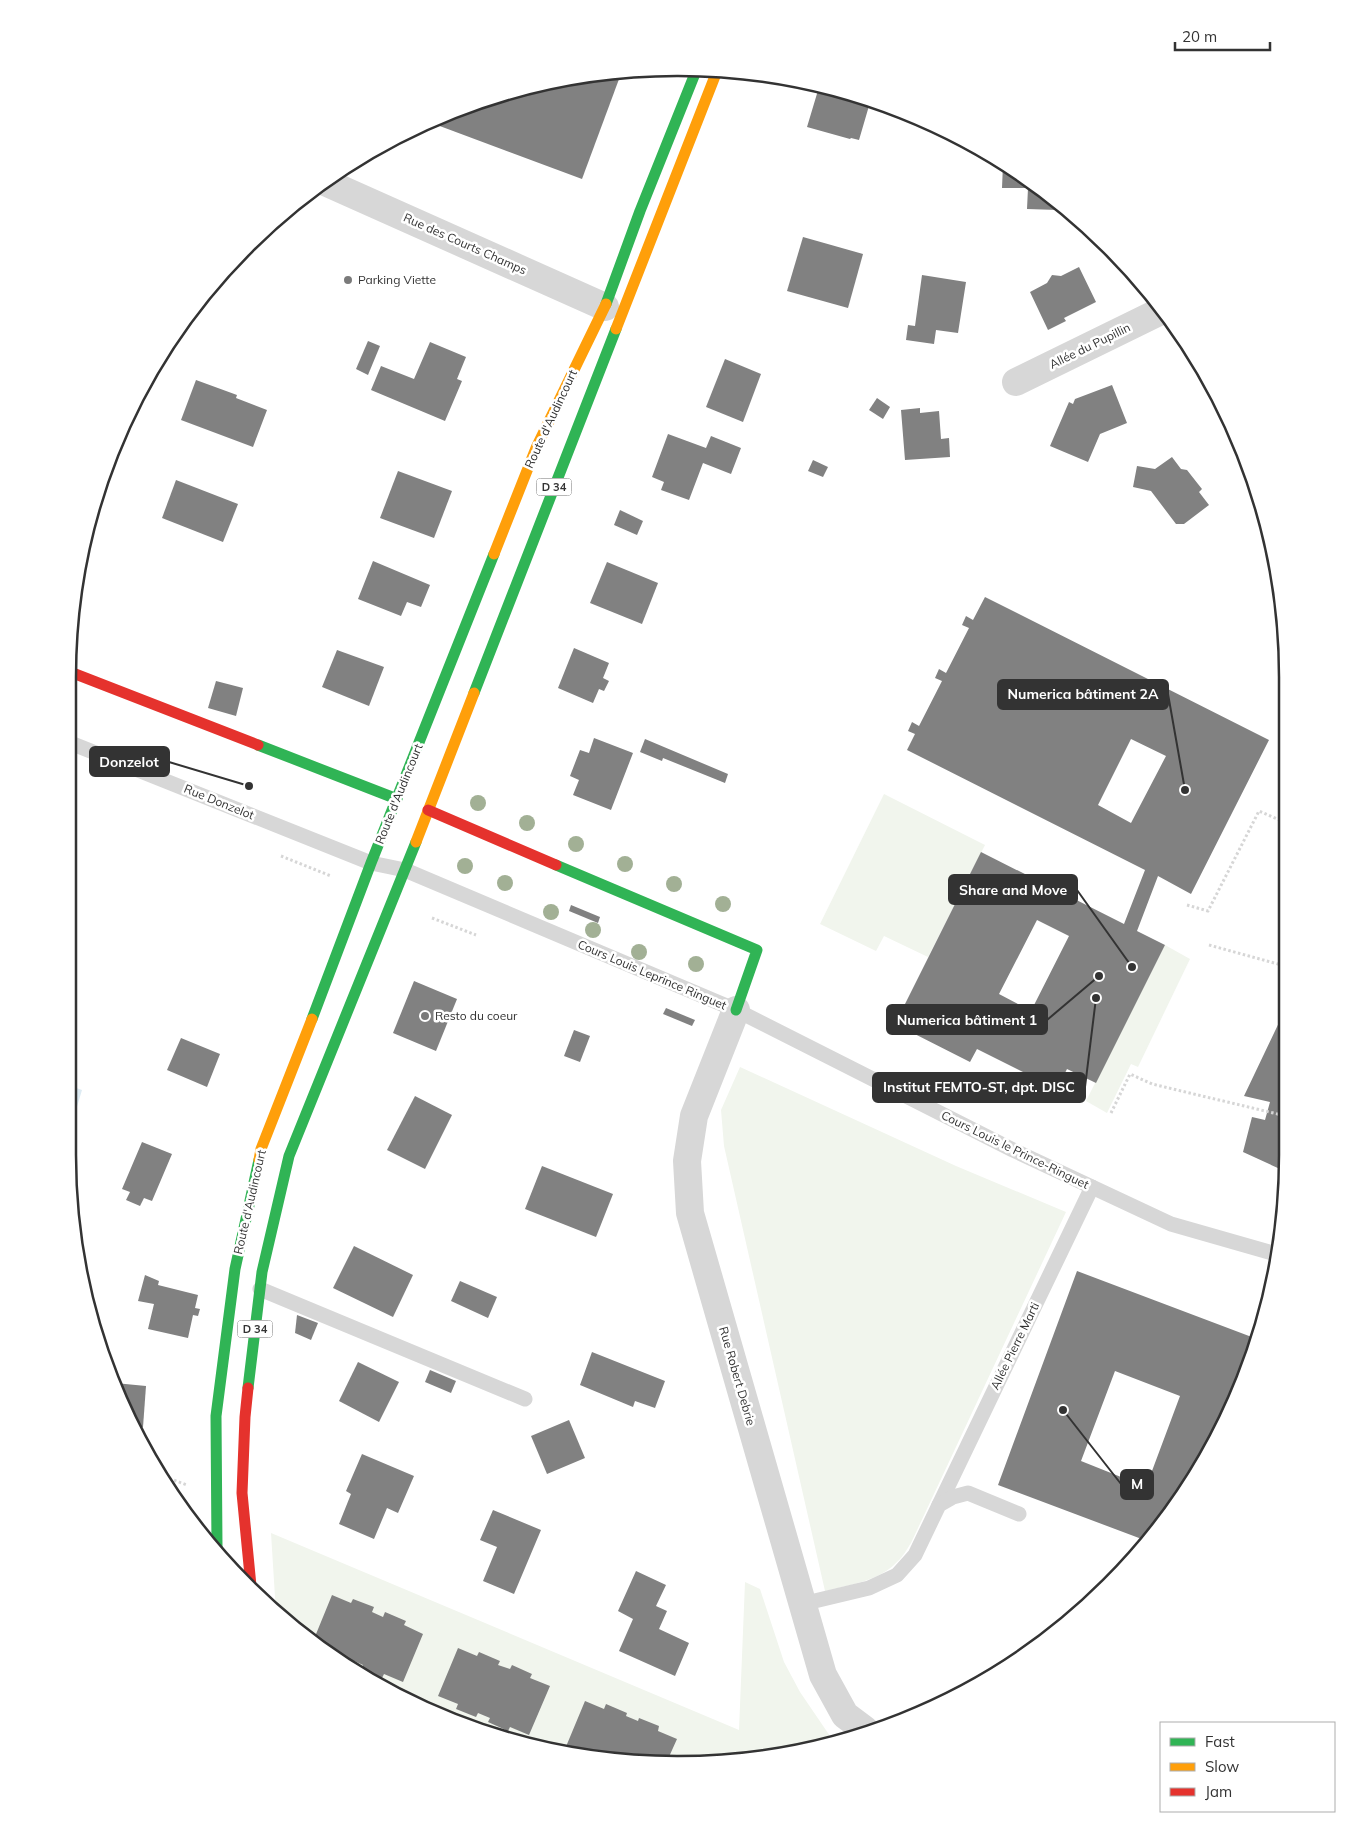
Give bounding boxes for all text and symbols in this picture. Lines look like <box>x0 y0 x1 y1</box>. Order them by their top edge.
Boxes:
scale bar <box>1175 20 1270 52</box>
text: 20 m <box>1182 27 1217 46</box>
street label: Rue des Courts Champs <box>401 210 529 278</box>
place label: Parking Viette <box>358 272 436 287</box>
marker: Parking Viette <box>342 274 354 286</box>
street label: Allée du Pupillin <box>1047 319 1133 372</box>
street label: Route d'Audincourt <box>521 367 580 470</box>
road number: D 34 <box>536 478 572 496</box>
callout: Numerica bâtiment 2A <box>998 680 1168 709</box>
text: Numerica bâtiment 2A <box>1008 685 1159 703</box>
street label: Route d'Audincourt <box>372 741 426 846</box>
callout: Donzelot <box>90 747 169 776</box>
text: Donzelot <box>99 753 159 771</box>
street label: Rue Donzelot <box>182 781 256 822</box>
callout: Share and Move <box>949 875 1077 904</box>
text: Share and Move <box>959 881 1067 899</box>
street label: Cours Louis Leprince Ringuet <box>576 936 729 1013</box>
callout: Numerica bâtiment 1 <box>887 1005 1047 1034</box>
place label: Resto du coeur <box>435 1008 518 1023</box>
marker: Resto du coeur <box>419 1010 431 1022</box>
text: Numerica bâtiment 1 <box>897 1011 1037 1029</box>
callout: Institut FEMTO-ST, dpt. DISC <box>873 1073 1085 1102</box>
text: Institut FEMTO-ST, dpt. DISC <box>883 1078 1075 1096</box>
street label: Cours Louis le Prince-Ringuet <box>939 1107 1091 1192</box>
street label: Route d'Audincourt <box>230 1148 269 1256</box>
street label: Allée Pierre Marti <box>987 1299 1042 1392</box>
road number: D 34 <box>238 1320 272 1338</box>
street label: Rue Robert Debrie <box>716 1325 759 1427</box>
callout: M <box>1121 1470 1153 1499</box>
text: M <box>1131 1475 1143 1493</box>
legend <box>1160 1722 1335 1812</box>
text: Fast <box>1205 1732 1235 1751</box>
text: Slow <box>1205 1757 1239 1776</box>
text: Jam <box>1205 1782 1232 1801</box>

